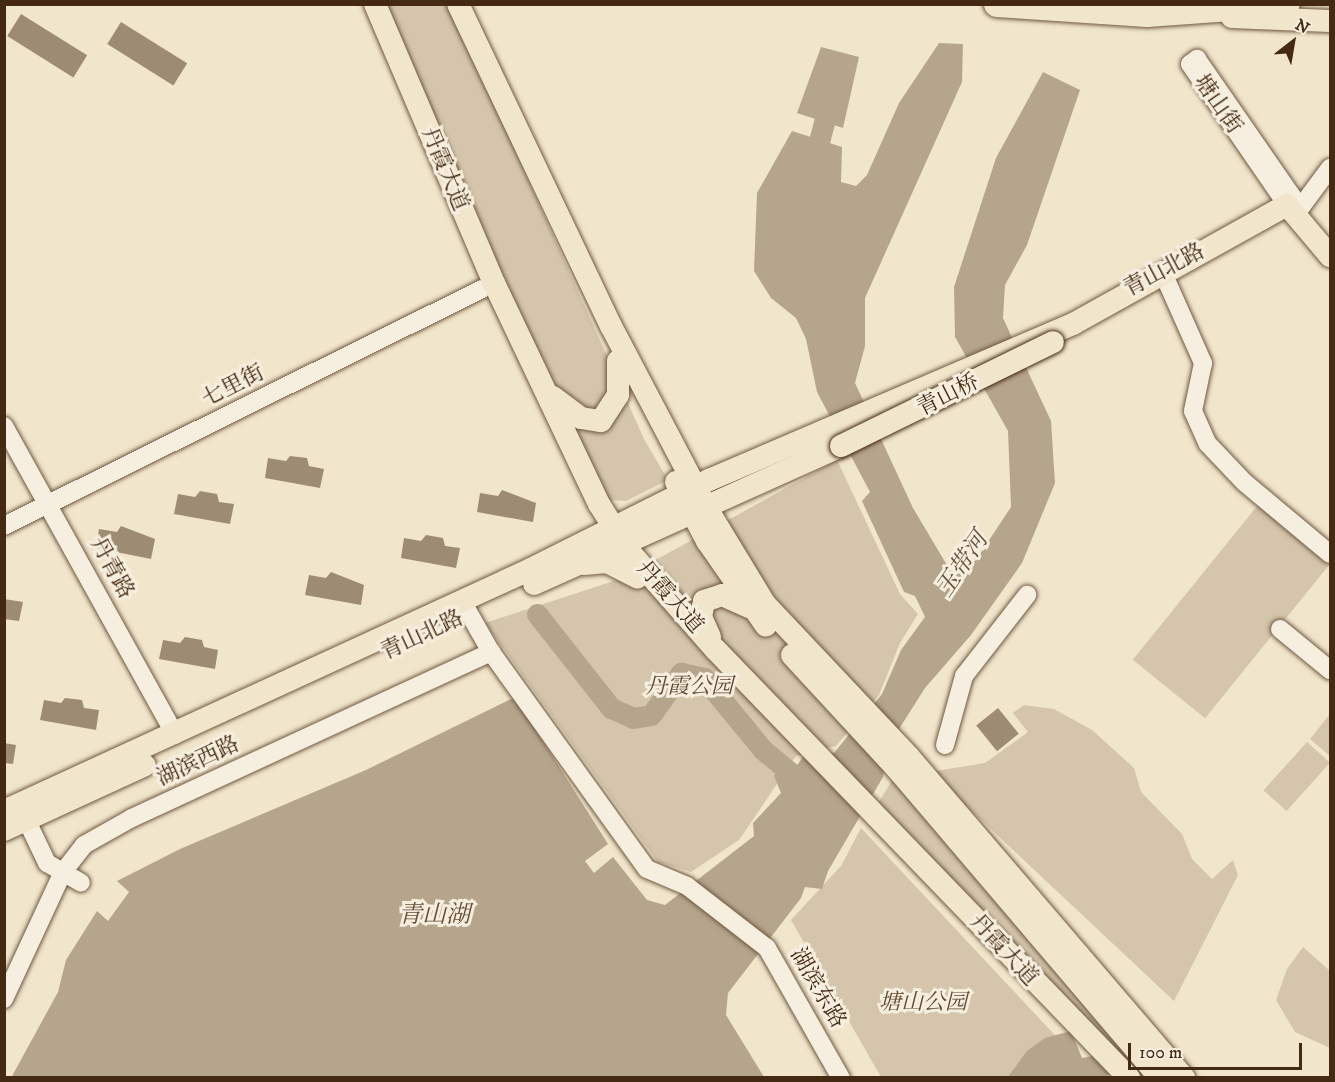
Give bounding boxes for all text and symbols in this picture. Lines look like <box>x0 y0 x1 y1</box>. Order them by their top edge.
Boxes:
north arrow <box>1263 12 1323 72</box>
text: N <box>1291 15 1313 39</box>
street label: 塘山街 <box>1188 69 1248 139</box>
street label: 丹霞大道 <box>416 123 474 215</box>
street label: 青山北路 <box>1119 238 1209 302</box>
street label: 七里街 <box>198 359 268 413</box>
street label: 青山桥 <box>913 368 983 422</box>
water label: 玉带河 <box>931 527 995 603</box>
street label: 丹青路 <box>84 533 140 603</box>
street label: 丹霞大道 <box>631 555 709 639</box>
street label: 青山北路 <box>377 604 467 666</box>
park label: 丹霞公园 <box>645 674 733 700</box>
street label: 湖滨西路 <box>153 730 243 792</box>
water label: 青山湖 <box>398 902 470 930</box>
street label: 丹霞大道 <box>964 909 1044 991</box>
street label: 湖滨东路 <box>785 943 851 1033</box>
park label: 塘山公园 <box>879 990 967 1016</box>
scale bar <box>1131 1031 1305 1069</box>
text: 100 m <box>1139 1042 1182 1064</box>

